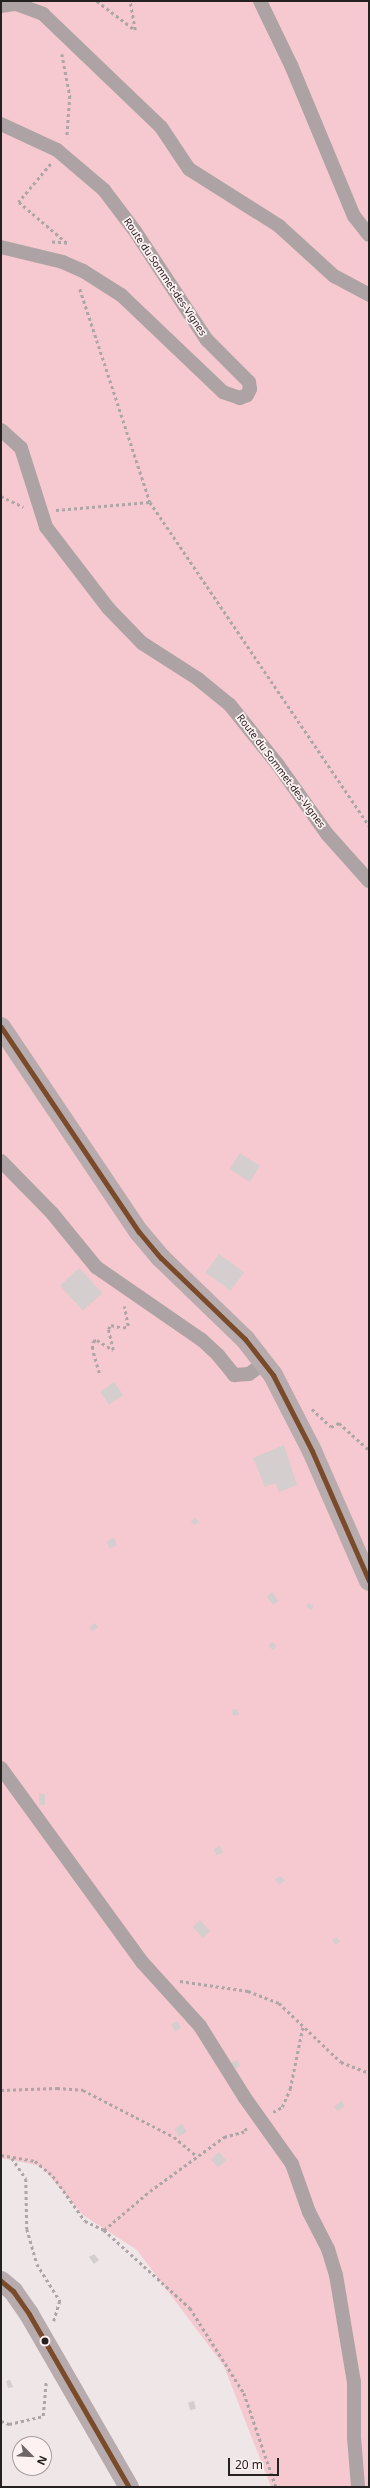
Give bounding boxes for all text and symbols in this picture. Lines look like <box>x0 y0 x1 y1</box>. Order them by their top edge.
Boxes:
street label: Route du Sommet-des-Vignes <box>121 216 209 338</box>
street label: Route du Sommet-des-Vignes <box>234 712 328 830</box>
unlabelled marker <box>40 2336 50 2346</box>
north arrow <box>12 2436 52 2476</box>
scale bar <box>230 2450 281 2476</box>
text: N <box>34 2454 51 2468</box>
text: 20 m <box>235 2456 263 2473</box>

